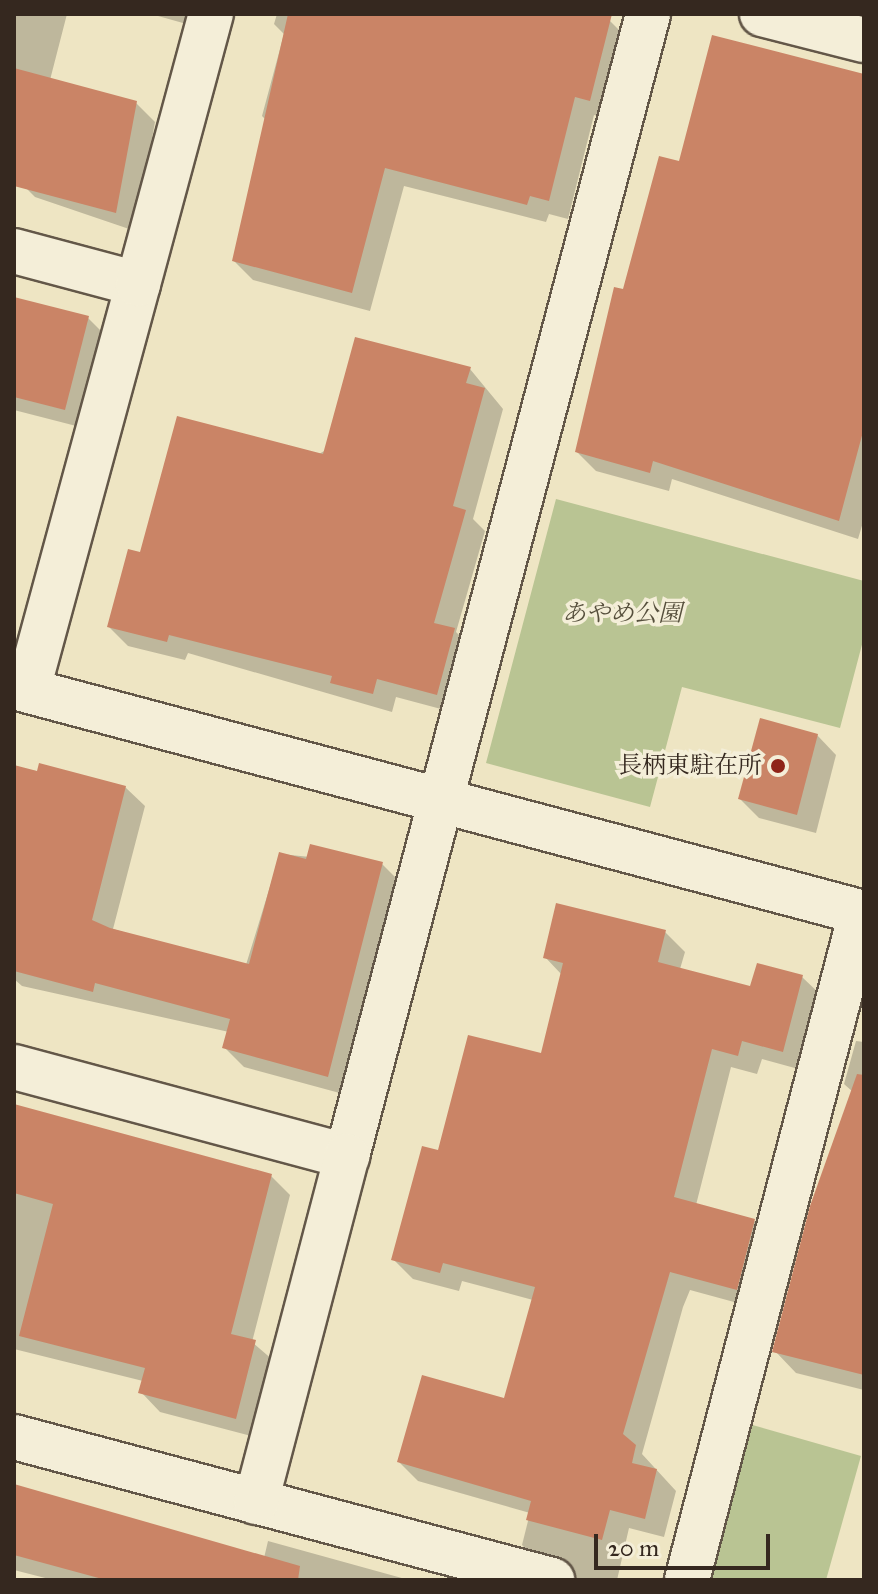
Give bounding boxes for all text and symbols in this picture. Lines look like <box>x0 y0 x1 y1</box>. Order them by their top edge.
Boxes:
park label: あやめ公園 <box>562 600 682 628</box>
place label: 長柄東駐在所 <box>618 752 762 780</box>
marker: 長柄東駐在所 <box>769 757 787 775</box>
scale bar <box>598 1518 774 1568</box>
text: 20 m <box>608 1533 659 1563</box>

